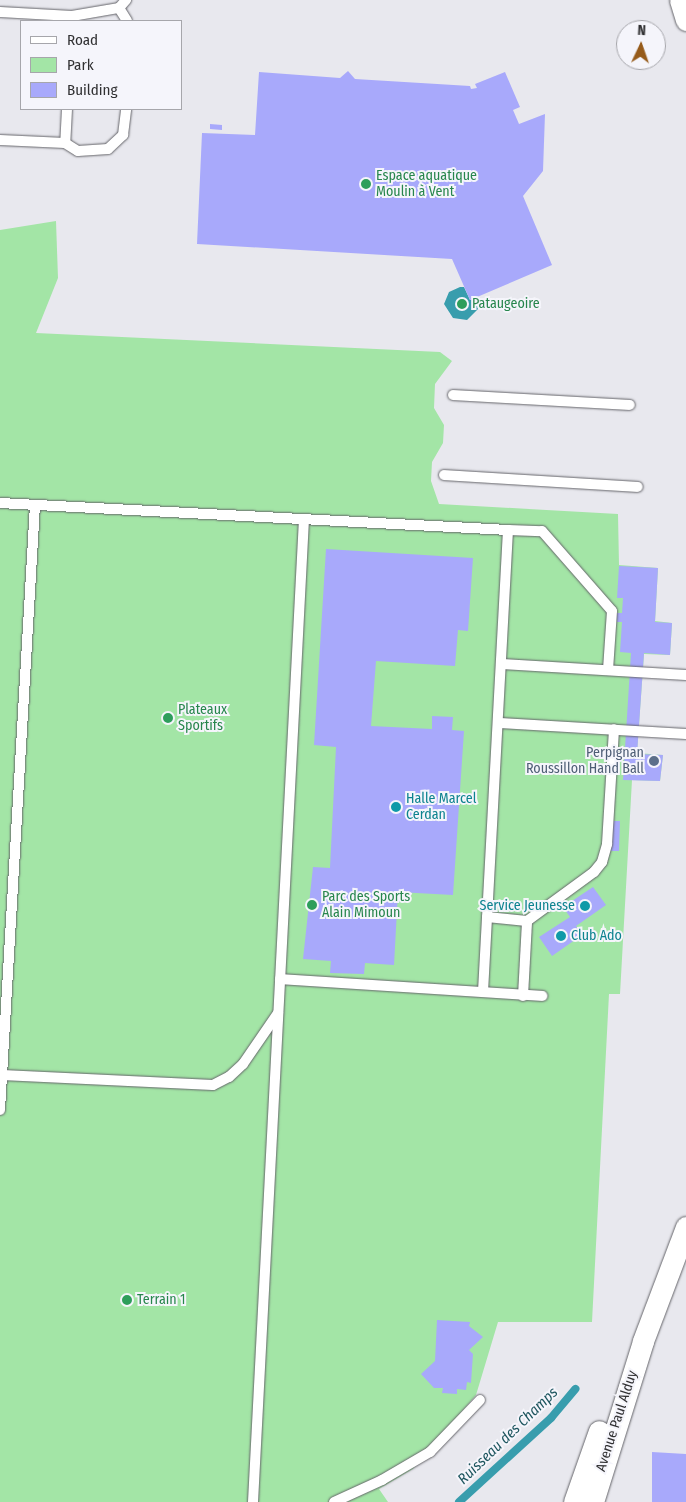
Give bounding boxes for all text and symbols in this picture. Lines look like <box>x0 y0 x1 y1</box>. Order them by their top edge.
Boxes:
legend <box>20 20 182 110</box>
north arrow <box>616 20 666 70</box>
text: N <box>637 22 646 39</box>
text: Road <box>67 31 98 49</box>
text: Park <box>67 56 94 74</box>
text: Building <box>67 81 118 99</box>
place label: Espace aquatique Moulin à Vent <box>376 168 477 200</box>
marker: Espace aquatique Moulin à Vent <box>360 178 372 190</box>
place label: Pataugeoire <box>472 296 540 312</box>
marker: Pataugeoire <box>456 298 468 310</box>
place label: Plateaux Sportifs <box>178 702 227 734</box>
marker: Plateaux Sportifs <box>162 712 174 724</box>
place label: Perpignan Roussillon Hand Ball <box>526 745 644 778</box>
marker: Perpignan Roussillon Hand Ball <box>648 755 660 767</box>
place label: Halle Marcel Cerdan <box>406 791 476 824</box>
marker: Halle Marcel Cerdan <box>390 801 402 813</box>
place label: Parc des Sports Alain Mimoun <box>322 889 410 922</box>
place label: Service Jeunesse <box>479 898 575 914</box>
marker: Parc des Sports Alain Mimoun <box>306 899 318 911</box>
marker: Service Jeunesse <box>579 900 591 912</box>
place label: Club Ado <box>571 928 622 944</box>
marker: Club Ado <box>555 930 567 942</box>
place label: Terrain 1 <box>137 1292 185 1308</box>
marker: Terrain 1 <box>121 1294 133 1306</box>
street label: Avenue Paul Alduy <box>593 1368 641 1474</box>
water label: Ruisseau des Champs <box>454 1384 562 1488</box>

